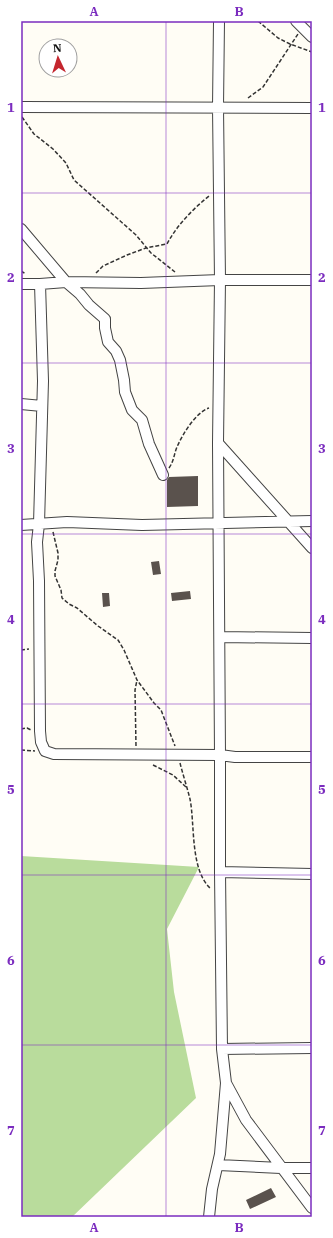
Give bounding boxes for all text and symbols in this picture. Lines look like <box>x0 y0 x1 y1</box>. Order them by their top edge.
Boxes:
text: A <box>89 3 99 20</box>
text: B <box>234 3 244 20</box>
north arrow <box>38 38 78 78</box>
text: N <box>52 41 62 55</box>
text: 1 <box>7 99 15 116</box>
text: 1 <box>318 99 326 116</box>
text: 2 <box>7 269 15 286</box>
text: 2 <box>318 269 326 286</box>
text: 3 <box>7 440 15 457</box>
text: 3 <box>318 440 326 457</box>
text: 4 <box>7 611 15 628</box>
text: 4 <box>318 611 326 628</box>
text: 5 <box>7 781 15 798</box>
text: 5 <box>318 781 326 798</box>
text: 6 <box>7 952 15 969</box>
text: 6 <box>318 952 326 969</box>
text: 7 <box>7 1122 15 1139</box>
text: 7 <box>318 1122 326 1139</box>
text: A <box>89 1219 99 1236</box>
text: B <box>234 1219 244 1236</box>

